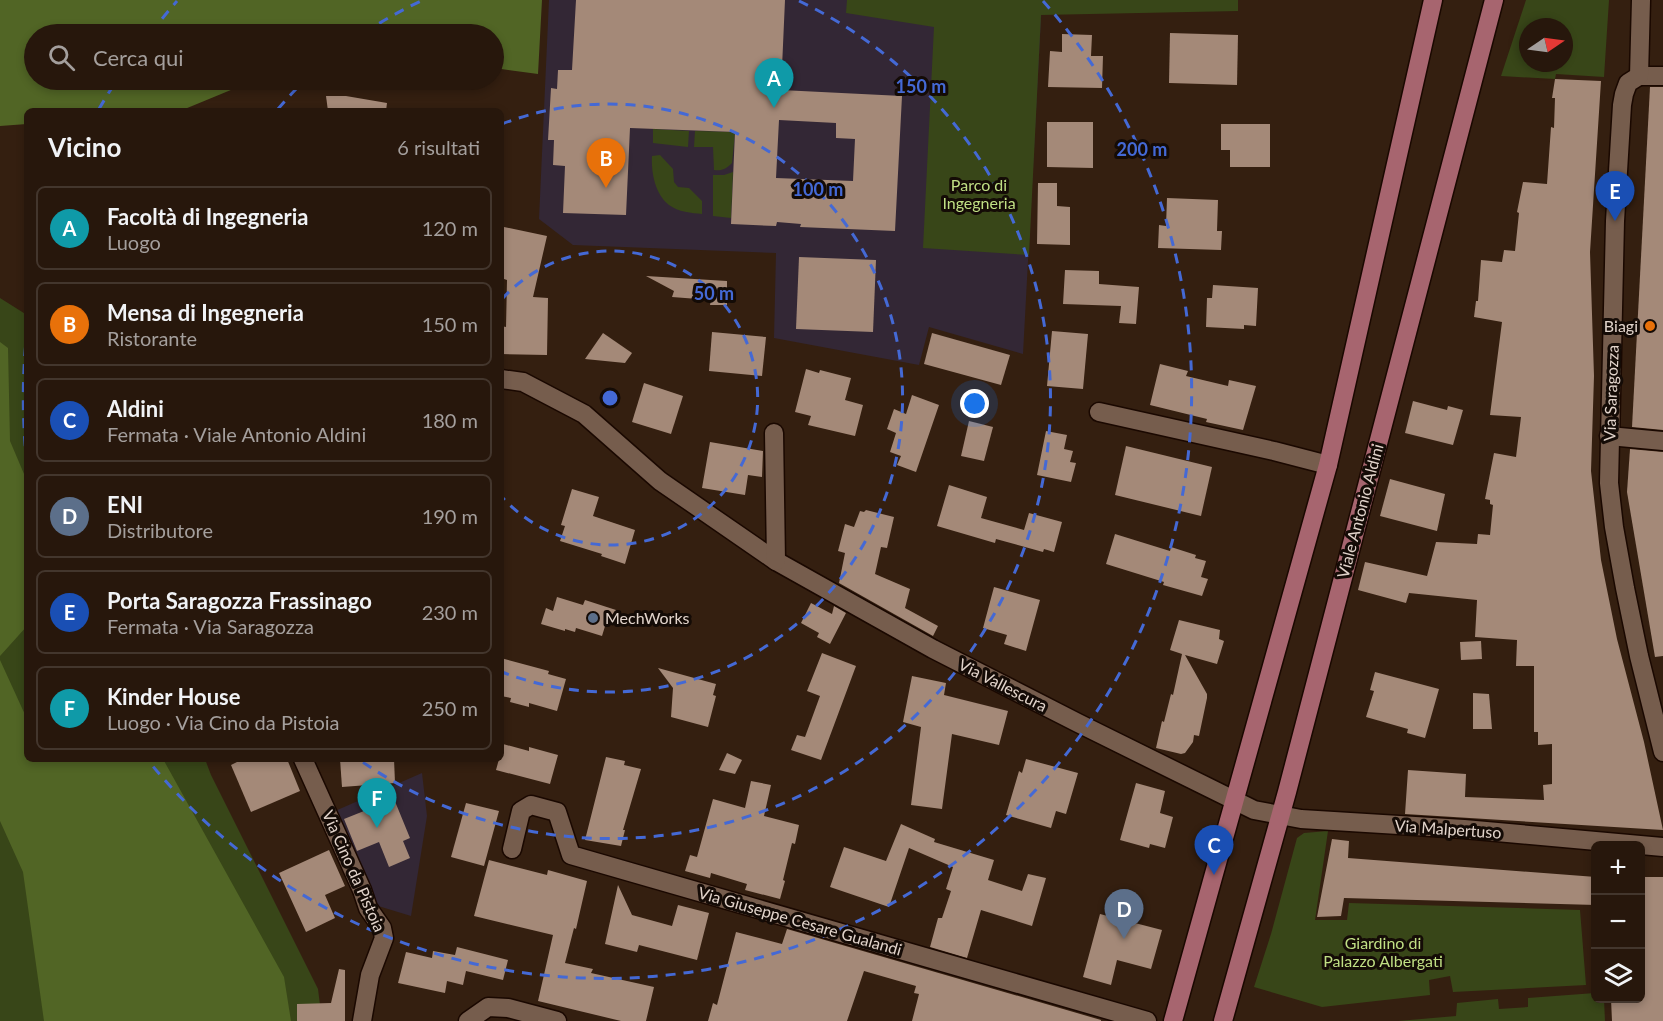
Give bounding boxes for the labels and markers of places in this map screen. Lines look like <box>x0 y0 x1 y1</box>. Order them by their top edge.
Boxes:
pin: A <box>754 58 794 108</box>
pin: B <box>586 138 626 188</box>
pin: E <box>1596 172 1634 221</box>
place label: Biagi <box>1604 316 1638 335</box>
marker: Biagi <box>1643 319 1657 333</box>
centre of rings <box>600 388 620 408</box>
place label: MechWorks <box>605 608 690 627</box>
marker: MechWorks <box>586 611 600 625</box>
pin: F <box>358 778 397 828</box>
pin: C <box>1194 826 1234 875</box>
pin: D <box>1104 890 1144 939</box>

